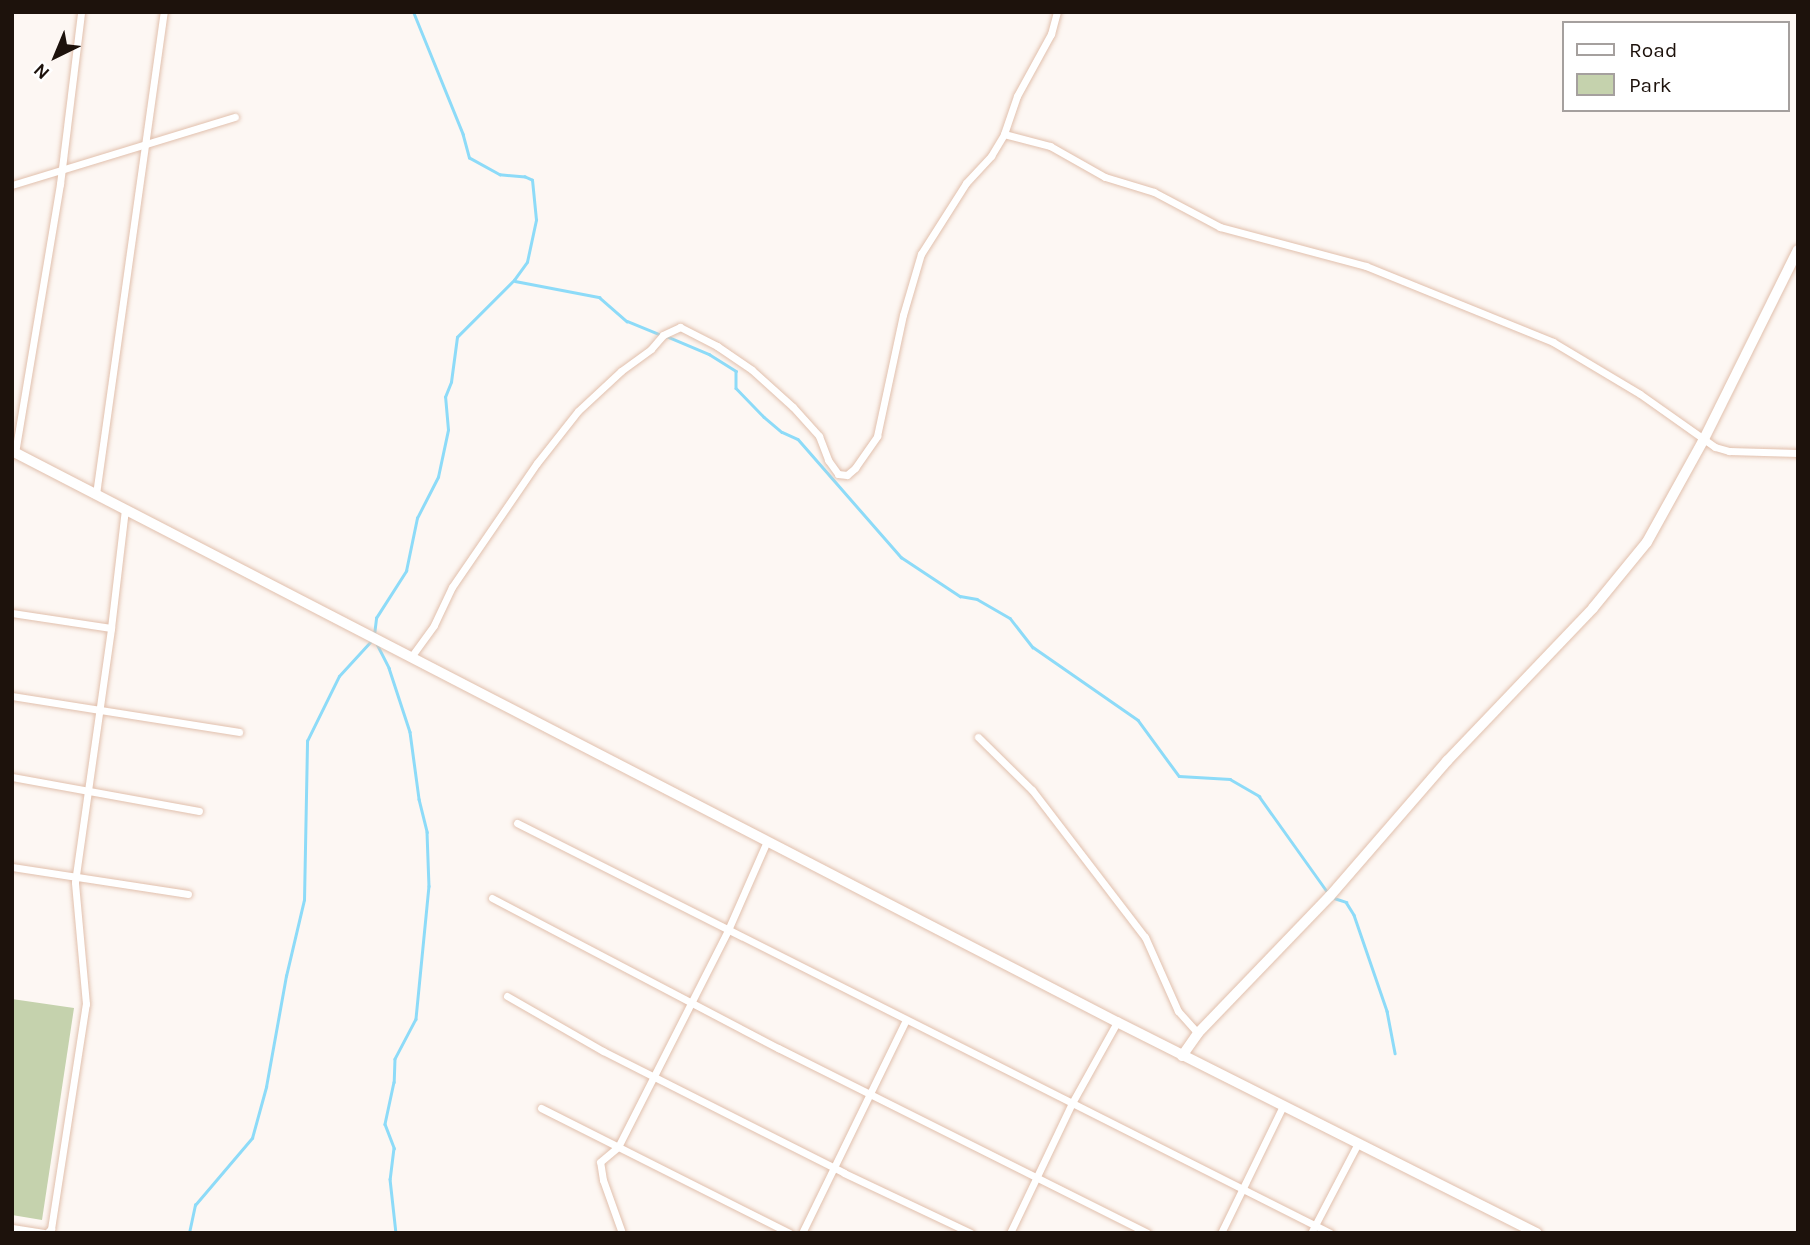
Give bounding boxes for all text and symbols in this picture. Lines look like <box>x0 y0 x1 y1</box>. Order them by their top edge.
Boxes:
north arrow <box>21 21 91 91</box>
legend <box>1562 21 1789 112</box>
text: Road <box>1629 38 1677 62</box>
text: N <box>29 59 54 84</box>
text: Park <box>1629 73 1672 97</box>

